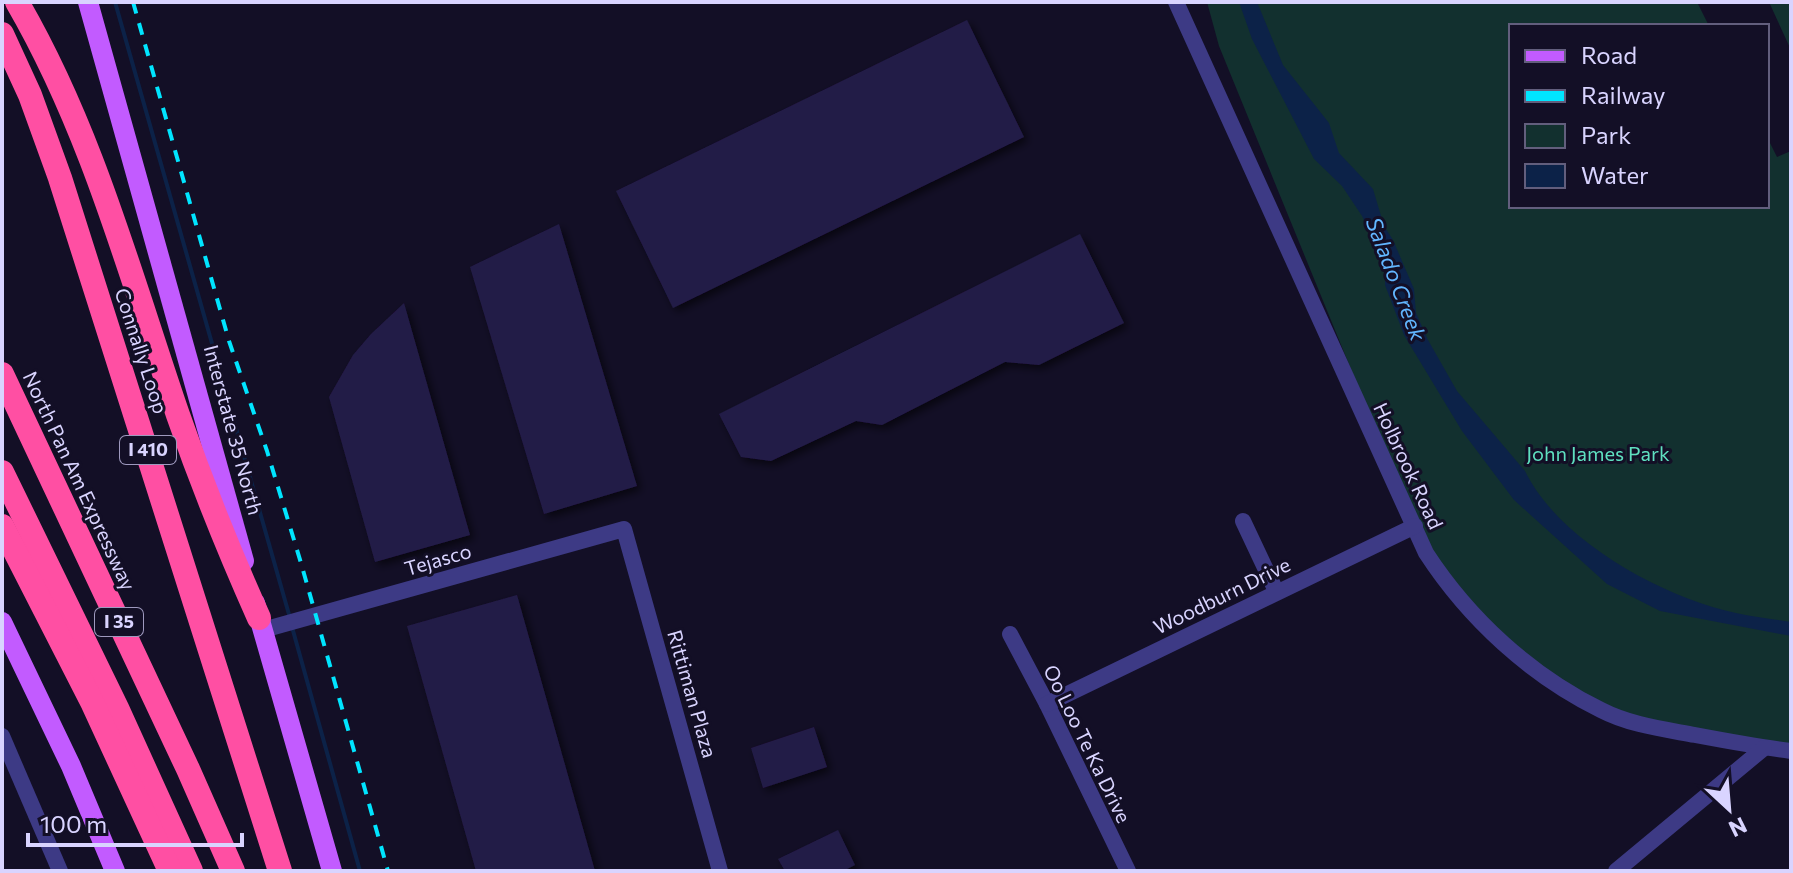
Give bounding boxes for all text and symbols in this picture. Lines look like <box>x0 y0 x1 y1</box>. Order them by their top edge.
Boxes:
legend <box>1509 24 1769 208</box>
text: Road <box>1581 40 1637 69</box>
text: Railway <box>1581 80 1666 109</box>
text: Park <box>1581 120 1631 149</box>
text: Water <box>1581 160 1649 189</box>
water label: Salado Creek <box>1361 213 1433 345</box>
street label: Connally Loop <box>110 285 174 416</box>
street label: Interstate 35 North <box>200 342 268 517</box>
street label: North Pan Am Expressway <box>19 367 141 594</box>
street label: Holbrook Road <box>1369 399 1449 533</box>
road number: I 410 <box>120 436 176 464</box>
park label: John James Park <box>1526 441 1670 465</box>
street label: Tejasco <box>402 538 474 580</box>
street label: Woodburn Drive <box>1149 552 1294 639</box>
road number: I 35 <box>95 608 143 636</box>
street label: Rittiman Plaza <box>663 627 723 760</box>
street label: Oo Loo Te Ka Drive <box>1039 661 1137 827</box>
north arrow <box>1689 769 1769 849</box>
scale bar <box>28 797 242 847</box>
text: 100 m <box>40 809 107 838</box>
text: N <box>1725 812 1751 843</box>

